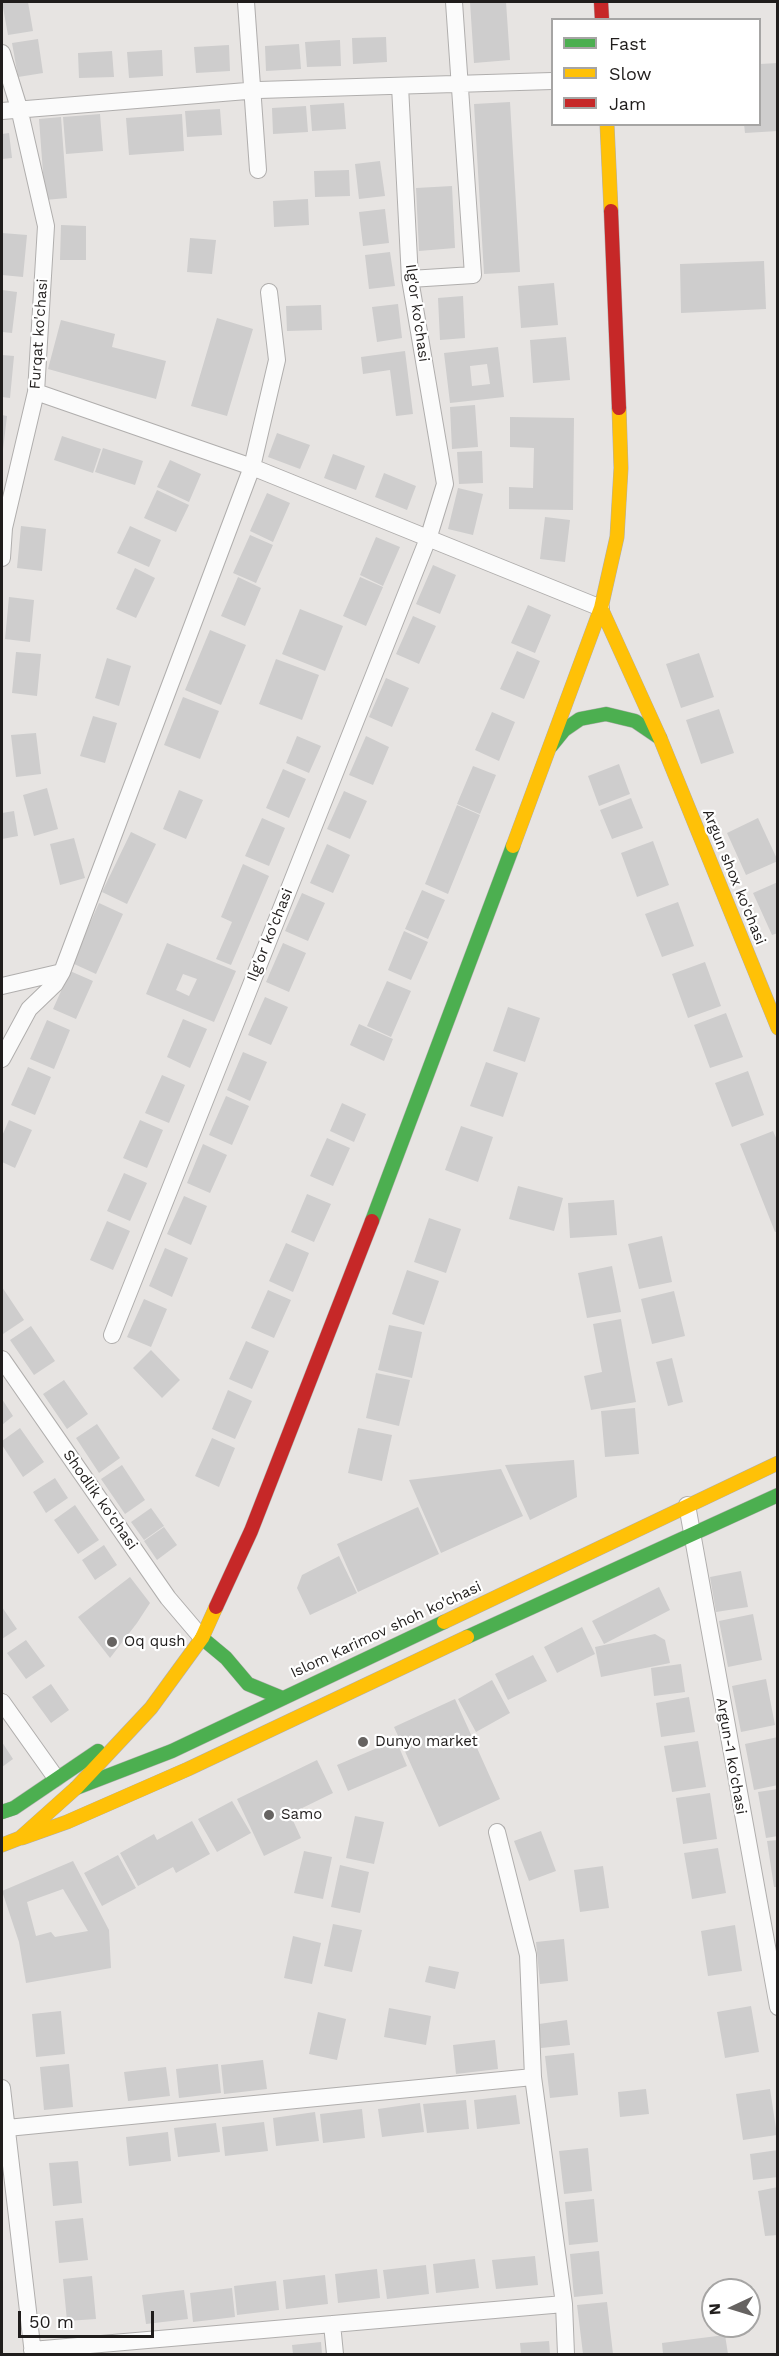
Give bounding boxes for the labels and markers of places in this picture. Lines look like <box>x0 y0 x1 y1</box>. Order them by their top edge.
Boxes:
place label: Oq qush <box>124 1633 186 1651</box>
marker: Oq qush <box>105 1635 119 1649</box>
place label: Dunyo market <box>375 1733 478 1751</box>
marker: Dunyo market <box>356 1735 370 1749</box>
place label: Samo <box>281 1806 322 1824</box>
marker: Samo <box>262 1808 276 1822</box>

